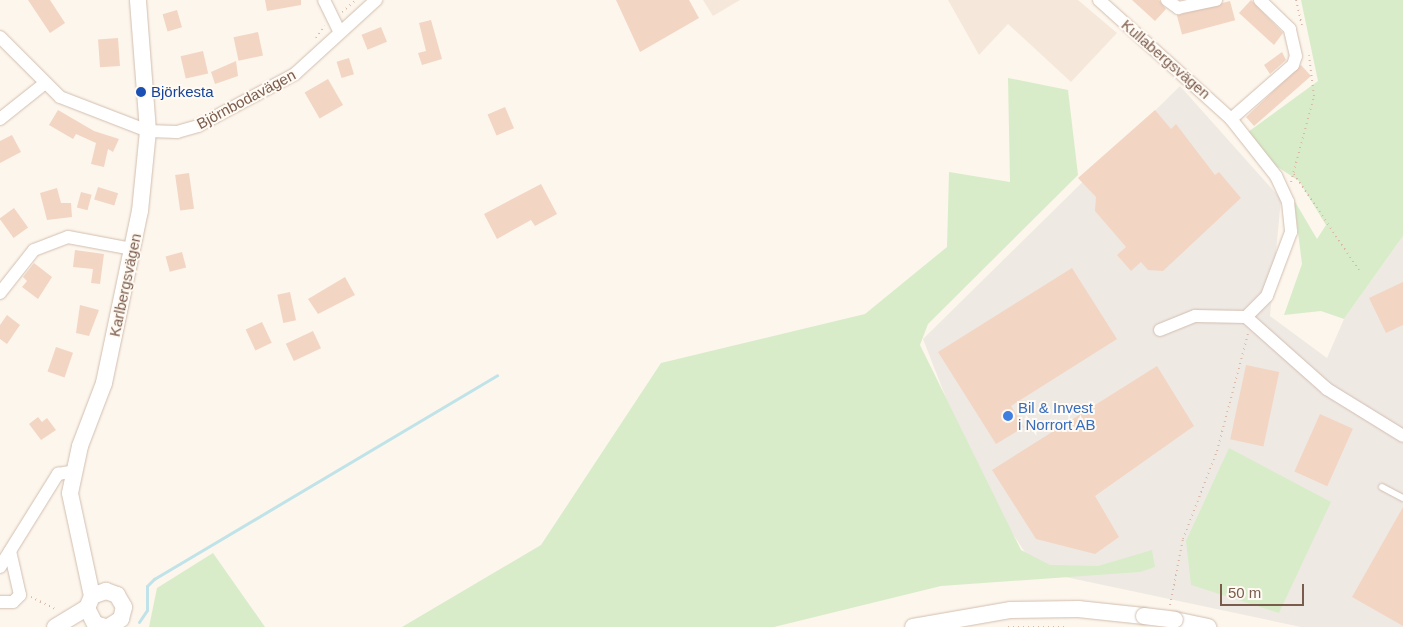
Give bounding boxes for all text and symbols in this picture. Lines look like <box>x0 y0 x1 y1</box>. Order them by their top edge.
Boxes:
street label: Kullabergsvägen <box>1118 16 1214 102</box>
street label: Björnbodavägen <box>194 65 298 133</box>
place label: Björkesta <box>151 83 214 101</box>
marker: Björkesta <box>135 86 147 98</box>
street label: Karlbergsvägen <box>105 232 145 338</box>
place label: Bil & Invest i Norrort AB <box>1018 398 1096 433</box>
marker: Bil & Invest i Norrort AB <box>1002 410 1014 422</box>
scale bar <box>1223 574 1307 606</box>
text: 50 m <box>1228 584 1261 601</box>

